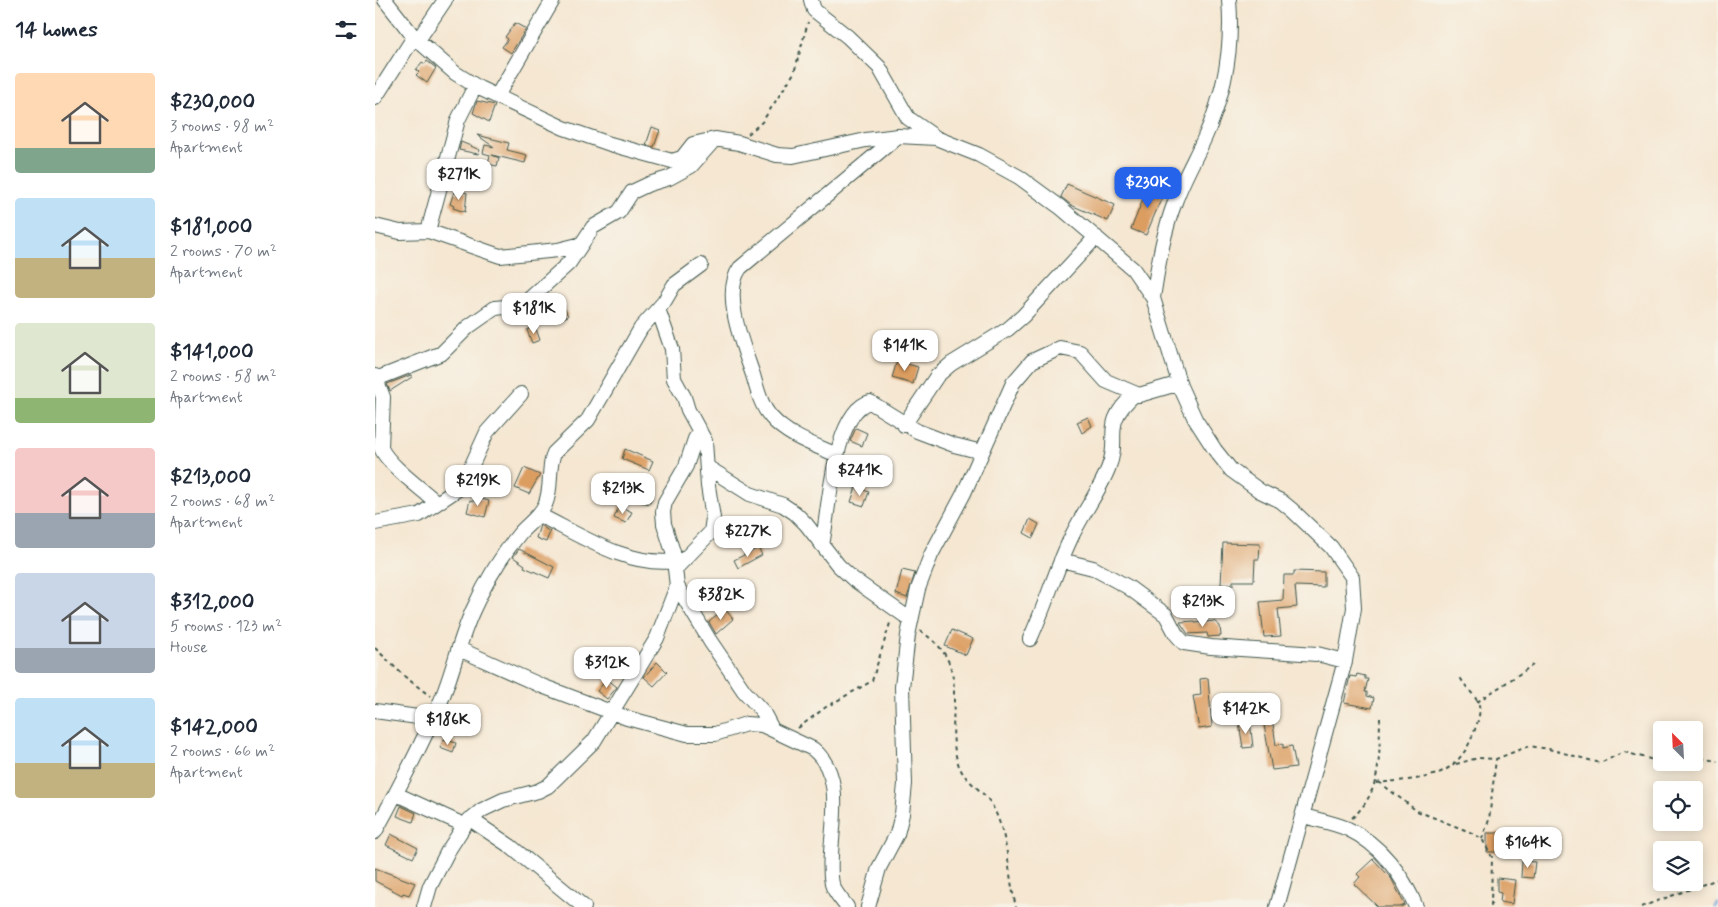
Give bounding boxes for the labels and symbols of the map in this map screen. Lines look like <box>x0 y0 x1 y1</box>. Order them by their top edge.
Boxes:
pin: $271K <box>424 158 494 201</box>
pin: $230K <box>1113 166 1183 209</box>
pin: $181K <box>499 292 569 335</box>
pin: $141K <box>870 330 940 372</box>
pin: $241K <box>825 454 895 497</box>
pin: $219K <box>443 464 513 507</box>
pin: $213K <box>588 472 658 515</box>
pin: $227K <box>713 516 783 558</box>
pin: $382K <box>686 578 756 621</box>
pin: $213K <box>1168 586 1238 628</box>
pin: $312K <box>572 646 642 689</box>
pin: $142K <box>1211 692 1281 735</box>
pin: $186K <box>413 704 483 746</box>
north arrow <box>1653 721 1703 771</box>
pin: $164K <box>1493 826 1563 869</box>

